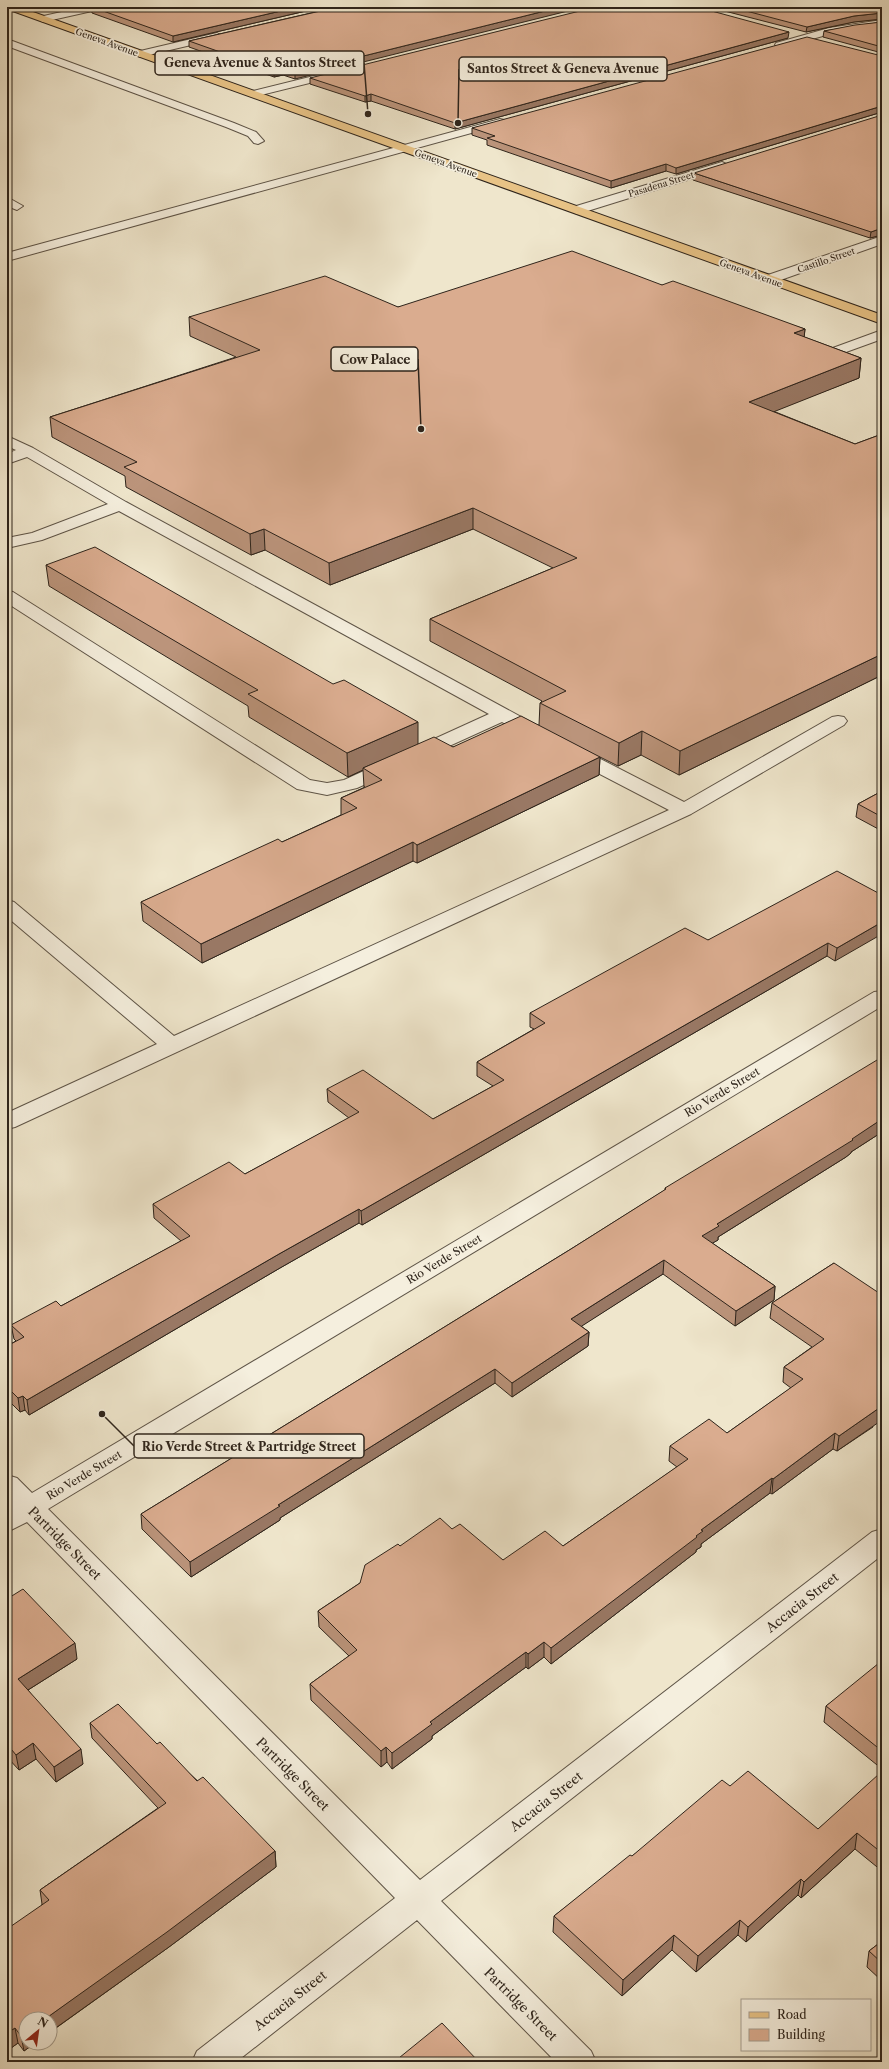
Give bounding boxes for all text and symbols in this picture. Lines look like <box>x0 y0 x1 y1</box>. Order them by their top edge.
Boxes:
street label: Geneva Avenue <box>74 26 140 58</box>
callout: Geneva Avenue & Santos Street <box>155 51 364 75</box>
text: Geneva Avenue & Santos Street <box>164 55 356 70</box>
callout: Santos Street & Geneva Avenue <box>459 57 667 81</box>
text: Santos Street & Geneva Avenue <box>467 61 659 76</box>
street label: Geneva Avenue <box>413 147 479 179</box>
street label: Pasadena Street <box>627 169 696 199</box>
street label: Castillo Street <box>796 245 857 275</box>
street label: Geneva Avenue <box>718 257 784 289</box>
callout: Cow Palace <box>331 347 418 371</box>
text: Cow Palace <box>340 352 410 367</box>
street label: Rio Verde Street <box>682 1064 762 1120</box>
street label: Rio Verde Street <box>404 1231 484 1287</box>
callout: Rio Verde Street & Partridge Street <box>134 1434 364 1458</box>
text: Rio Verde Street & Partridge Street <box>142 1439 356 1454</box>
street label: Rio Verde Street <box>44 1447 124 1503</box>
street label: Partridge Street <box>25 1503 105 1583</box>
street label: Accacia Street <box>762 1568 842 1636</box>
street label: Partridge Street <box>253 1734 333 1814</box>
street label: Accacia Street <box>506 1767 586 1835</box>
street label: Partridge Street <box>481 1964 561 2044</box>
street label: Accacia Street <box>250 1966 330 2034</box>
legend <box>741 1999 871 2051</box>
text: Road <box>777 2007 807 2022</box>
north arrow <box>18 2011 58 2051</box>
text: N <box>35 2014 51 2031</box>
text: Building <box>777 2027 825 2042</box>

